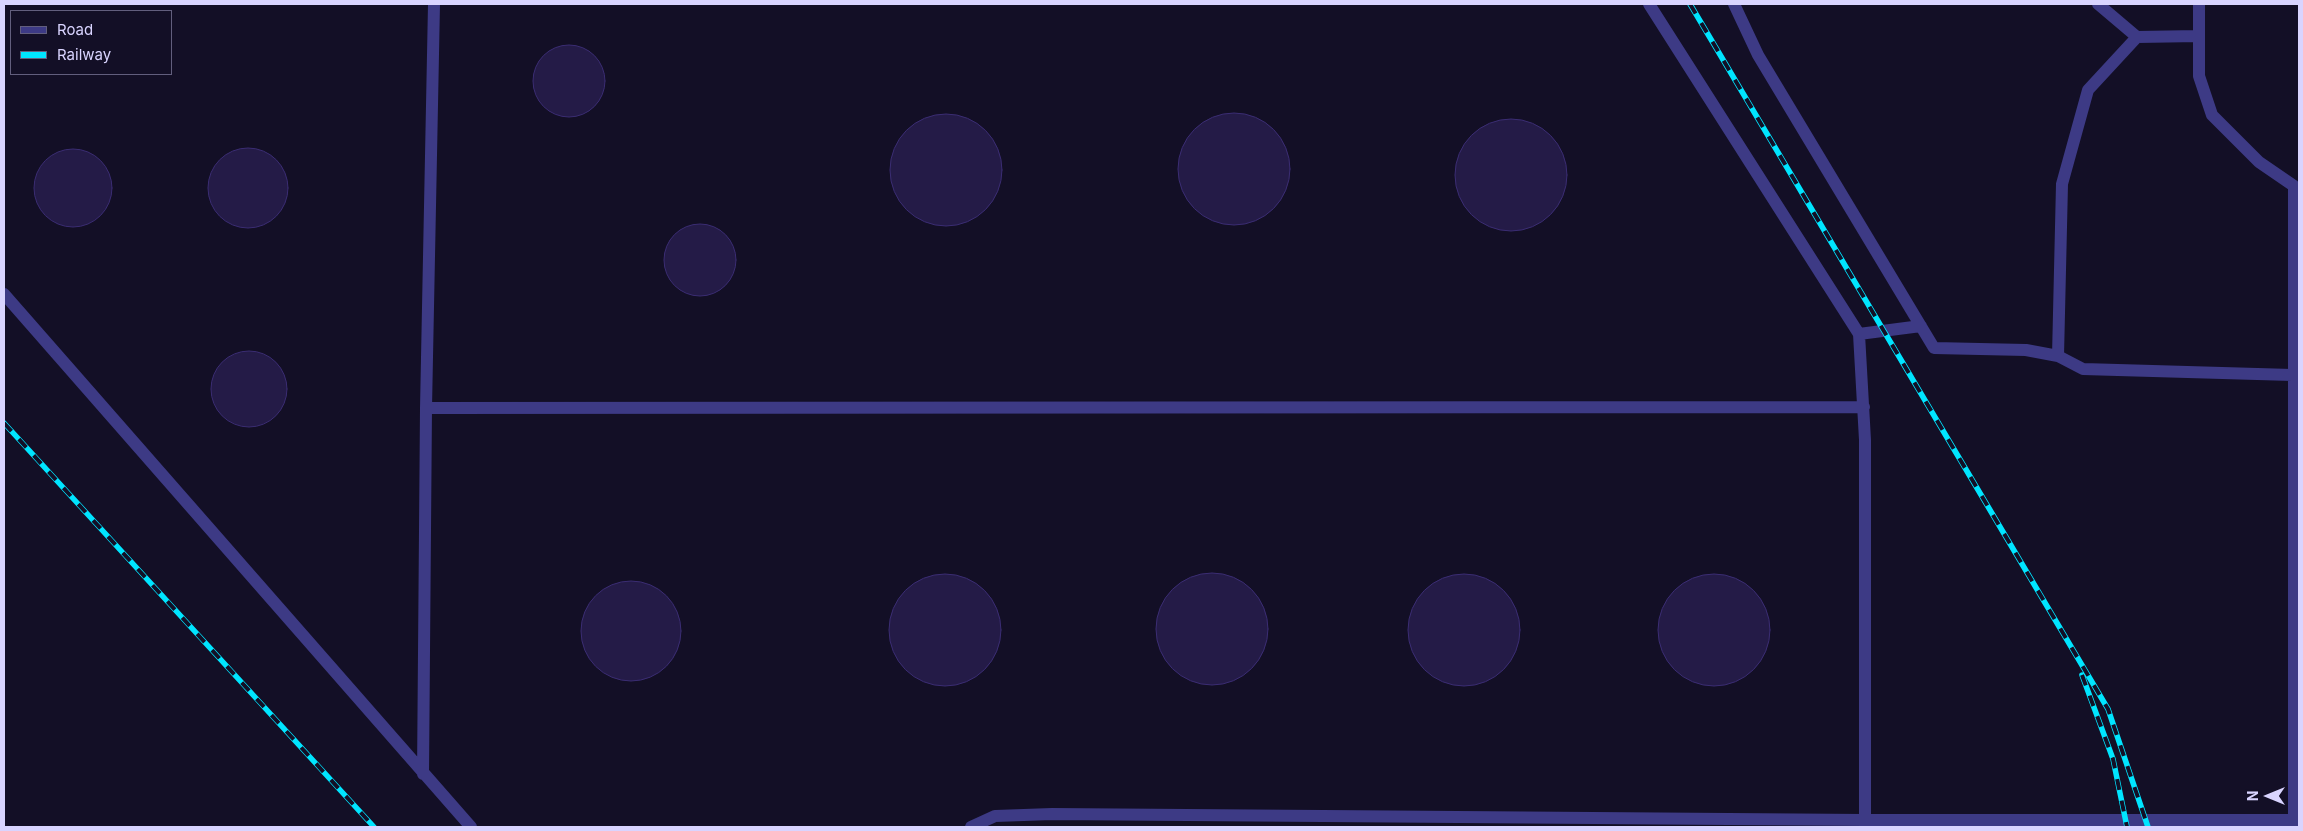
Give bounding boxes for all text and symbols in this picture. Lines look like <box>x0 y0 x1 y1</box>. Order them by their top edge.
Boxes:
legend <box>10 10 172 75</box>
text: Road <box>57 20 93 39</box>
text: Railway <box>57 45 111 64</box>
north arrow <box>2243 771 2293 821</box>
text: N <box>2244 791 2261 801</box>

